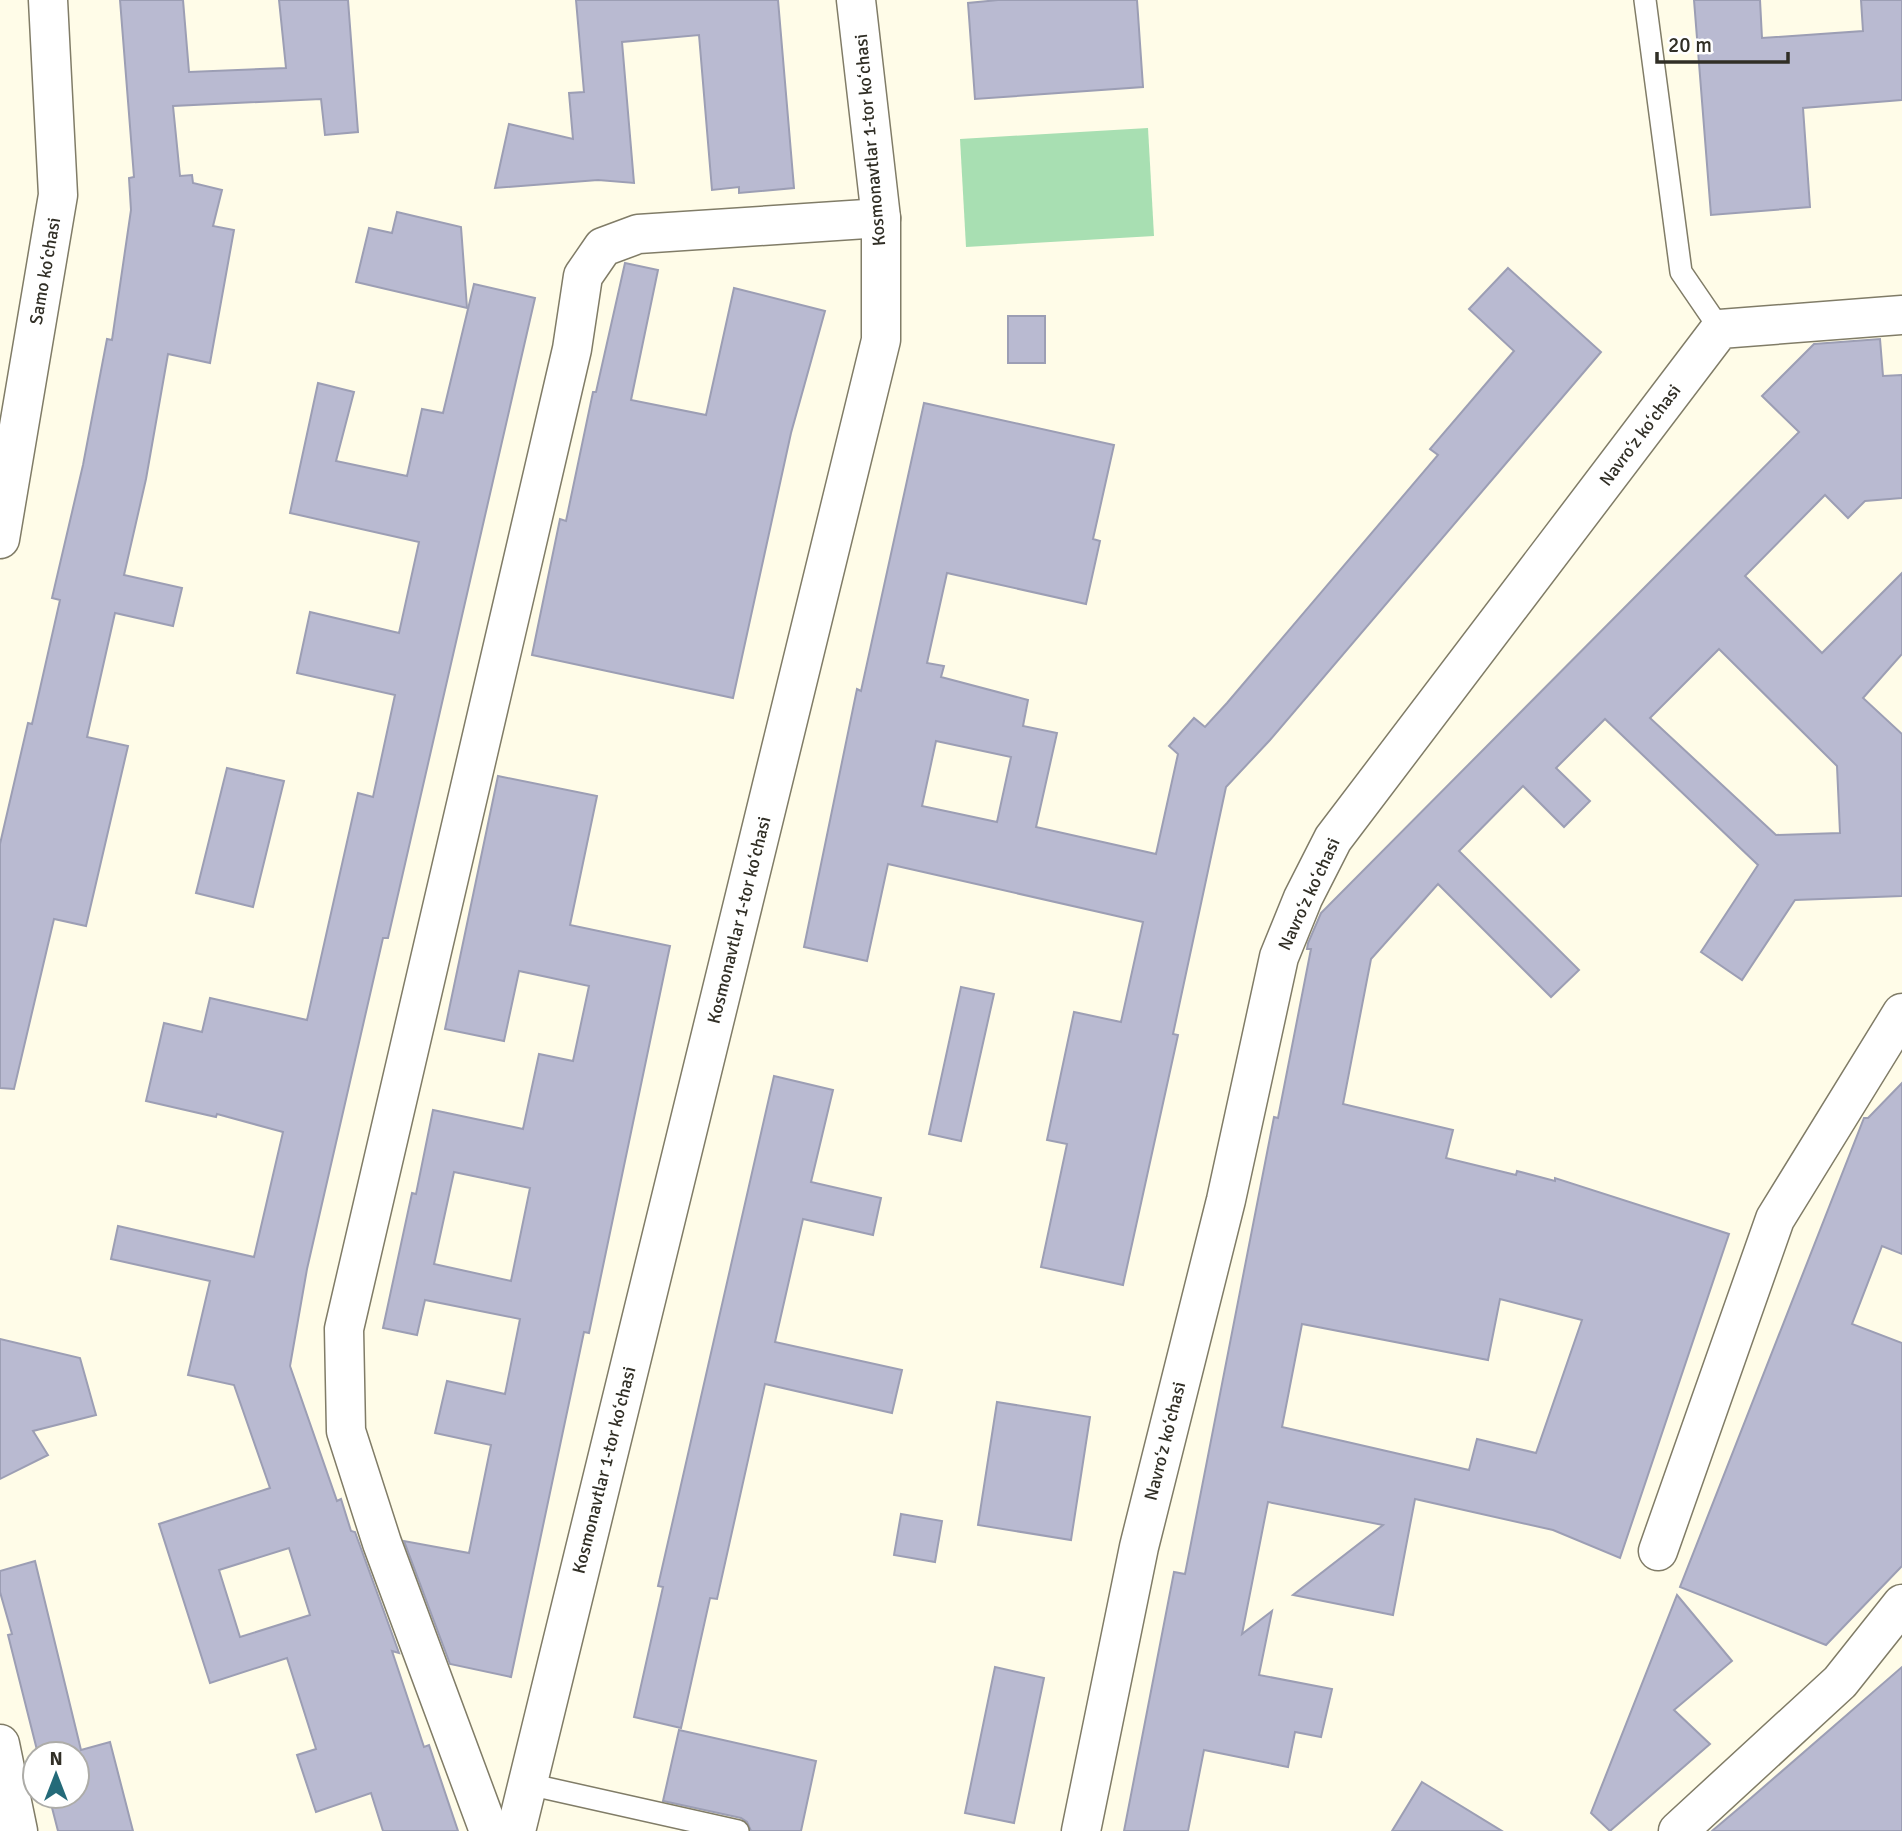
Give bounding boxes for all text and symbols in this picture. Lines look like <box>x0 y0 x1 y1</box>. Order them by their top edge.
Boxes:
scale bar <box>1657 21 1788 65</box>
text: 20 m <box>1668 32 1712 58</box>
street label: Kosmonavtlar 1-tor koʻchasi <box>850 33 890 247</box>
street label: Samo koʻchasi <box>25 216 65 326</box>
street label: Navroʻz koʻchasi <box>1595 380 1685 490</box>
street label: Kosmonavtlar 1-tor koʻchasi <box>703 814 775 1026</box>
street label: Navroʻz koʻchasi <box>1273 834 1345 954</box>
street label: Kosmonavtlar 1-tor koʻchasi <box>568 1364 640 1576</box>
street label: Navroʻz koʻchasi <box>1140 1379 1190 1503</box>
north arrow <box>21 1740 91 1810</box>
text: N <box>49 1747 63 1771</box>

